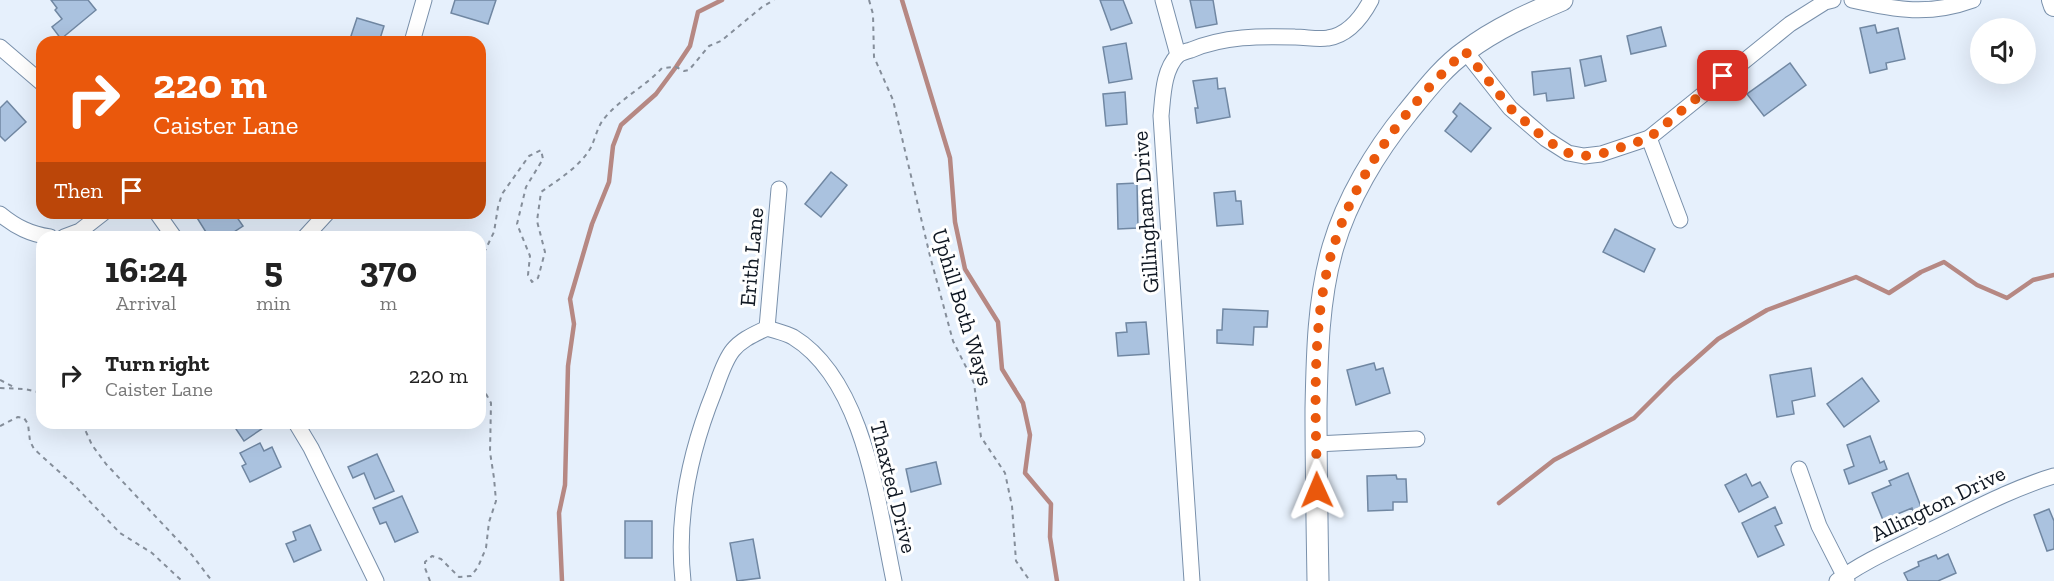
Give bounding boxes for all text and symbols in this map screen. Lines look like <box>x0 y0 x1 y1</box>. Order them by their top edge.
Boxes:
map controls <box>1970 18 2036 84</box>
button: sound <box>1970 18 2036 84</box>
pin <box>1697 50 1748 101</box>
text: 220 m <box>153 58 267 109</box>
icon: arrive <box>1706 59 1739 92</box>
icon: right <box>54 60 132 138</box>
text: Caister Lane <box>153 109 299 141</box>
street label: Gillingham Drive <box>1126 130 1165 294</box>
icon: arrive <box>115 174 148 207</box>
text: Then <box>54 177 103 204</box>
street label: Erith Lane <box>734 206 769 308</box>
street label: Uphill Both Ways <box>926 226 999 389</box>
text: 16:24 <box>105 248 187 291</box>
text: 5 <box>264 248 283 291</box>
text: 370 <box>359 248 417 291</box>
text: Arrival <box>116 291 176 315</box>
text: min <box>256 291 291 315</box>
text: m <box>380 291 397 315</box>
text: Turn right <box>105 350 209 377</box>
icon: right <box>54 359 87 392</box>
text: 220 m <box>409 362 468 389</box>
text: Caister Lane <box>105 377 213 401</box>
street label: Thaxted Drive <box>864 418 923 556</box>
position arrow <box>1285 458 1349 522</box>
street label: Allington Drive <box>1867 459 2010 548</box>

